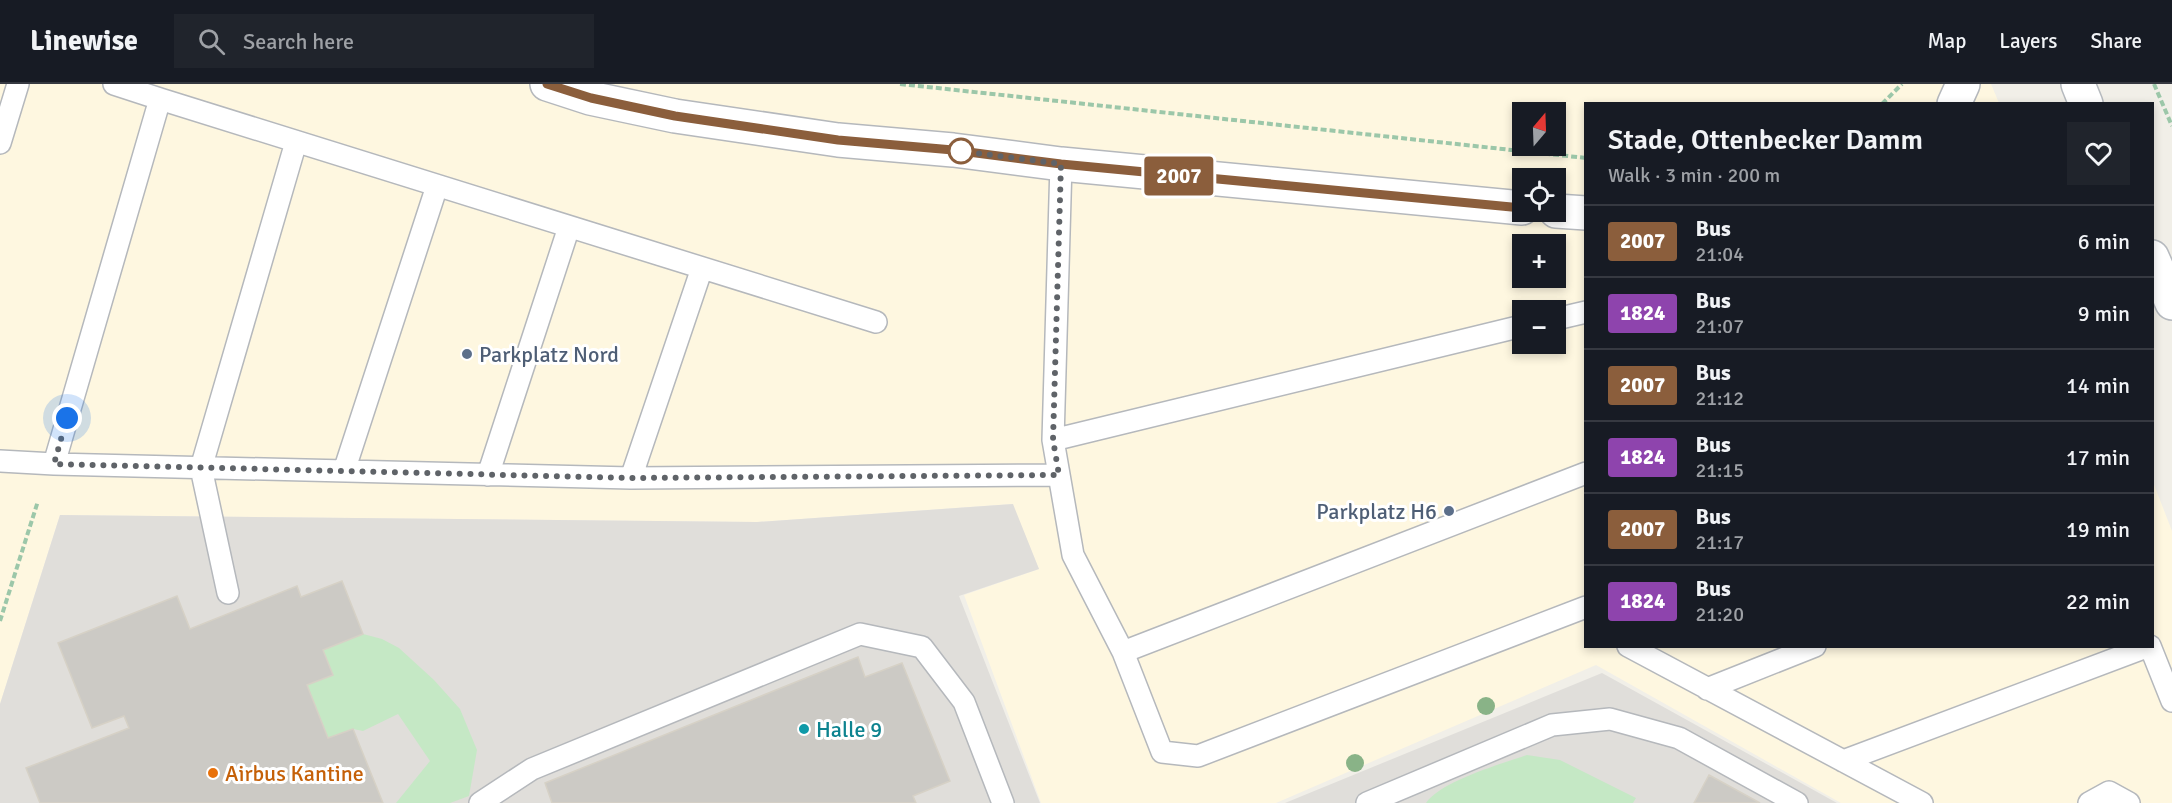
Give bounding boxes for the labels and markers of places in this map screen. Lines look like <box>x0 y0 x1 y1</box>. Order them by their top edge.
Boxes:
unlabelled marker <box>948 138 974 164</box>
place label: Parkplatz Nord <box>479 341 619 368</box>
marker: Parkplatz Nord <box>460 347 474 361</box>
place label: Parkplatz H6 <box>1316 498 1437 525</box>
marker: Parkplatz H6 <box>1442 504 1456 518</box>
place label: Halle 9 <box>816 716 882 743</box>
marker: Halle 9 <box>797 722 811 736</box>
place label: Airbus Kantine <box>225 760 364 787</box>
marker: Airbus Kantine <box>206 766 220 780</box>

